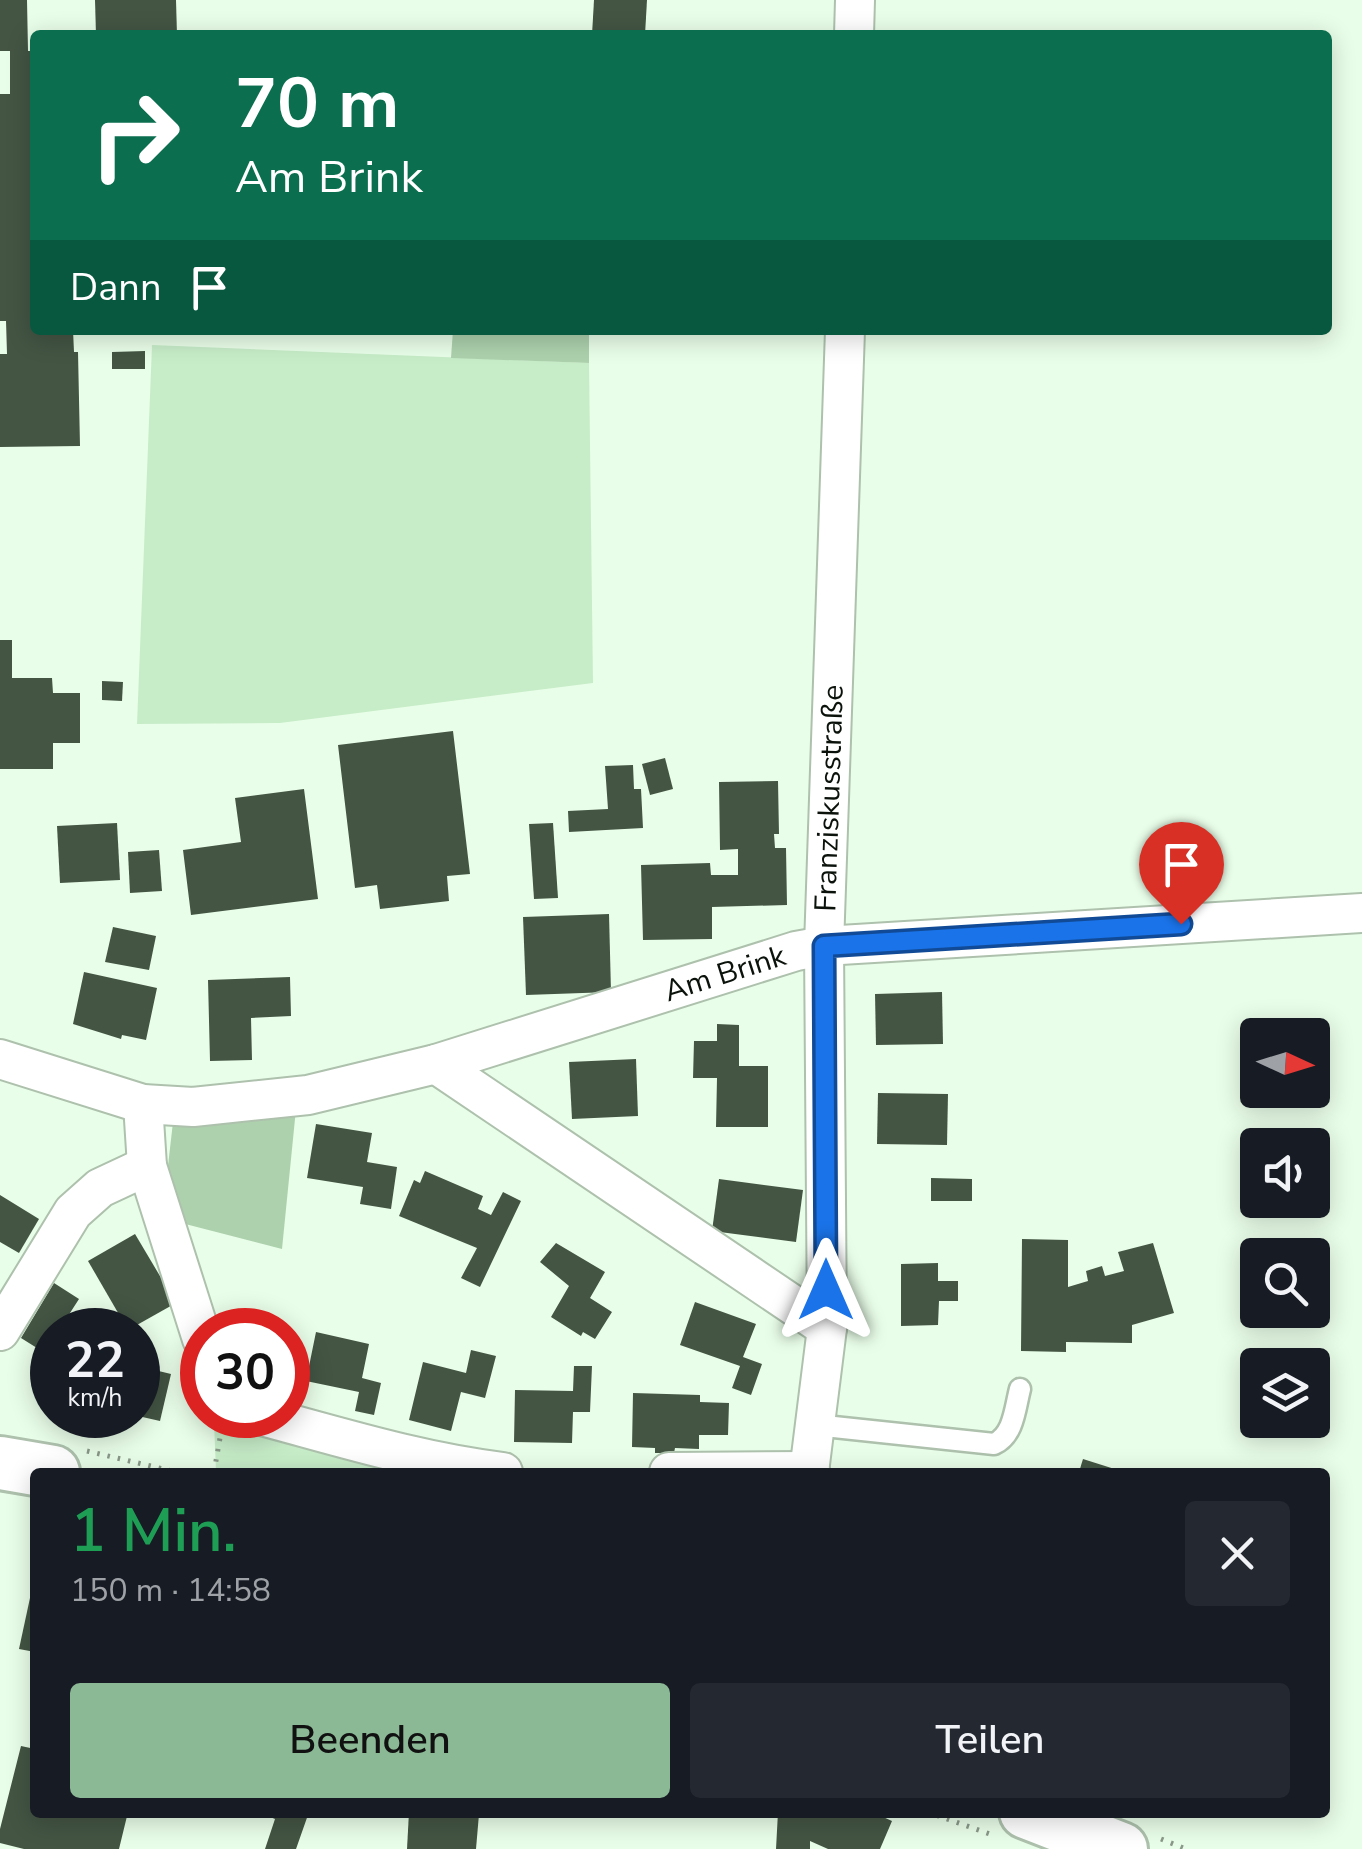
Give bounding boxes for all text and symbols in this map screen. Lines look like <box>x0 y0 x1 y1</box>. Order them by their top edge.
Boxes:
text: 70 m <box>235 56 399 152</box>
icon: right <box>70 70 200 200</box>
text: Am Brink <box>235 147 423 208</box>
icon: arrive <box>182 260 237 315</box>
text: Dann <box>70 262 162 313</box>
street label: Franziskusstraße <box>805 684 854 912</box>
pin <box>1139 822 1224 925</box>
icon: arrive <box>1154 837 1209 892</box>
street label: Am Brink <box>659 935 792 1012</box>
north arrow <box>1240 1018 1330 1108</box>
map controls <box>1240 1018 1330 1438</box>
button: sound <box>1240 1128 1330 1218</box>
position arrow <box>774 1238 878 1342</box>
button: search <box>1240 1238 1330 1328</box>
speed limit sign: 30 <box>180 1308 310 1438</box>
text: 22 <box>65 1326 125 1395</box>
button: layers <box>1240 1348 1330 1438</box>
text: km/h <box>67 1381 123 1415</box>
text: 1 Min. <box>70 1490 237 1572</box>
button: close <box>1185 1501 1290 1606</box>
text: 150 m · 14:58 <box>70 1569 271 1612</box>
button: Beenden <box>70 1683 670 1798</box>
button: Teilen <box>690 1683 1290 1798</box>

